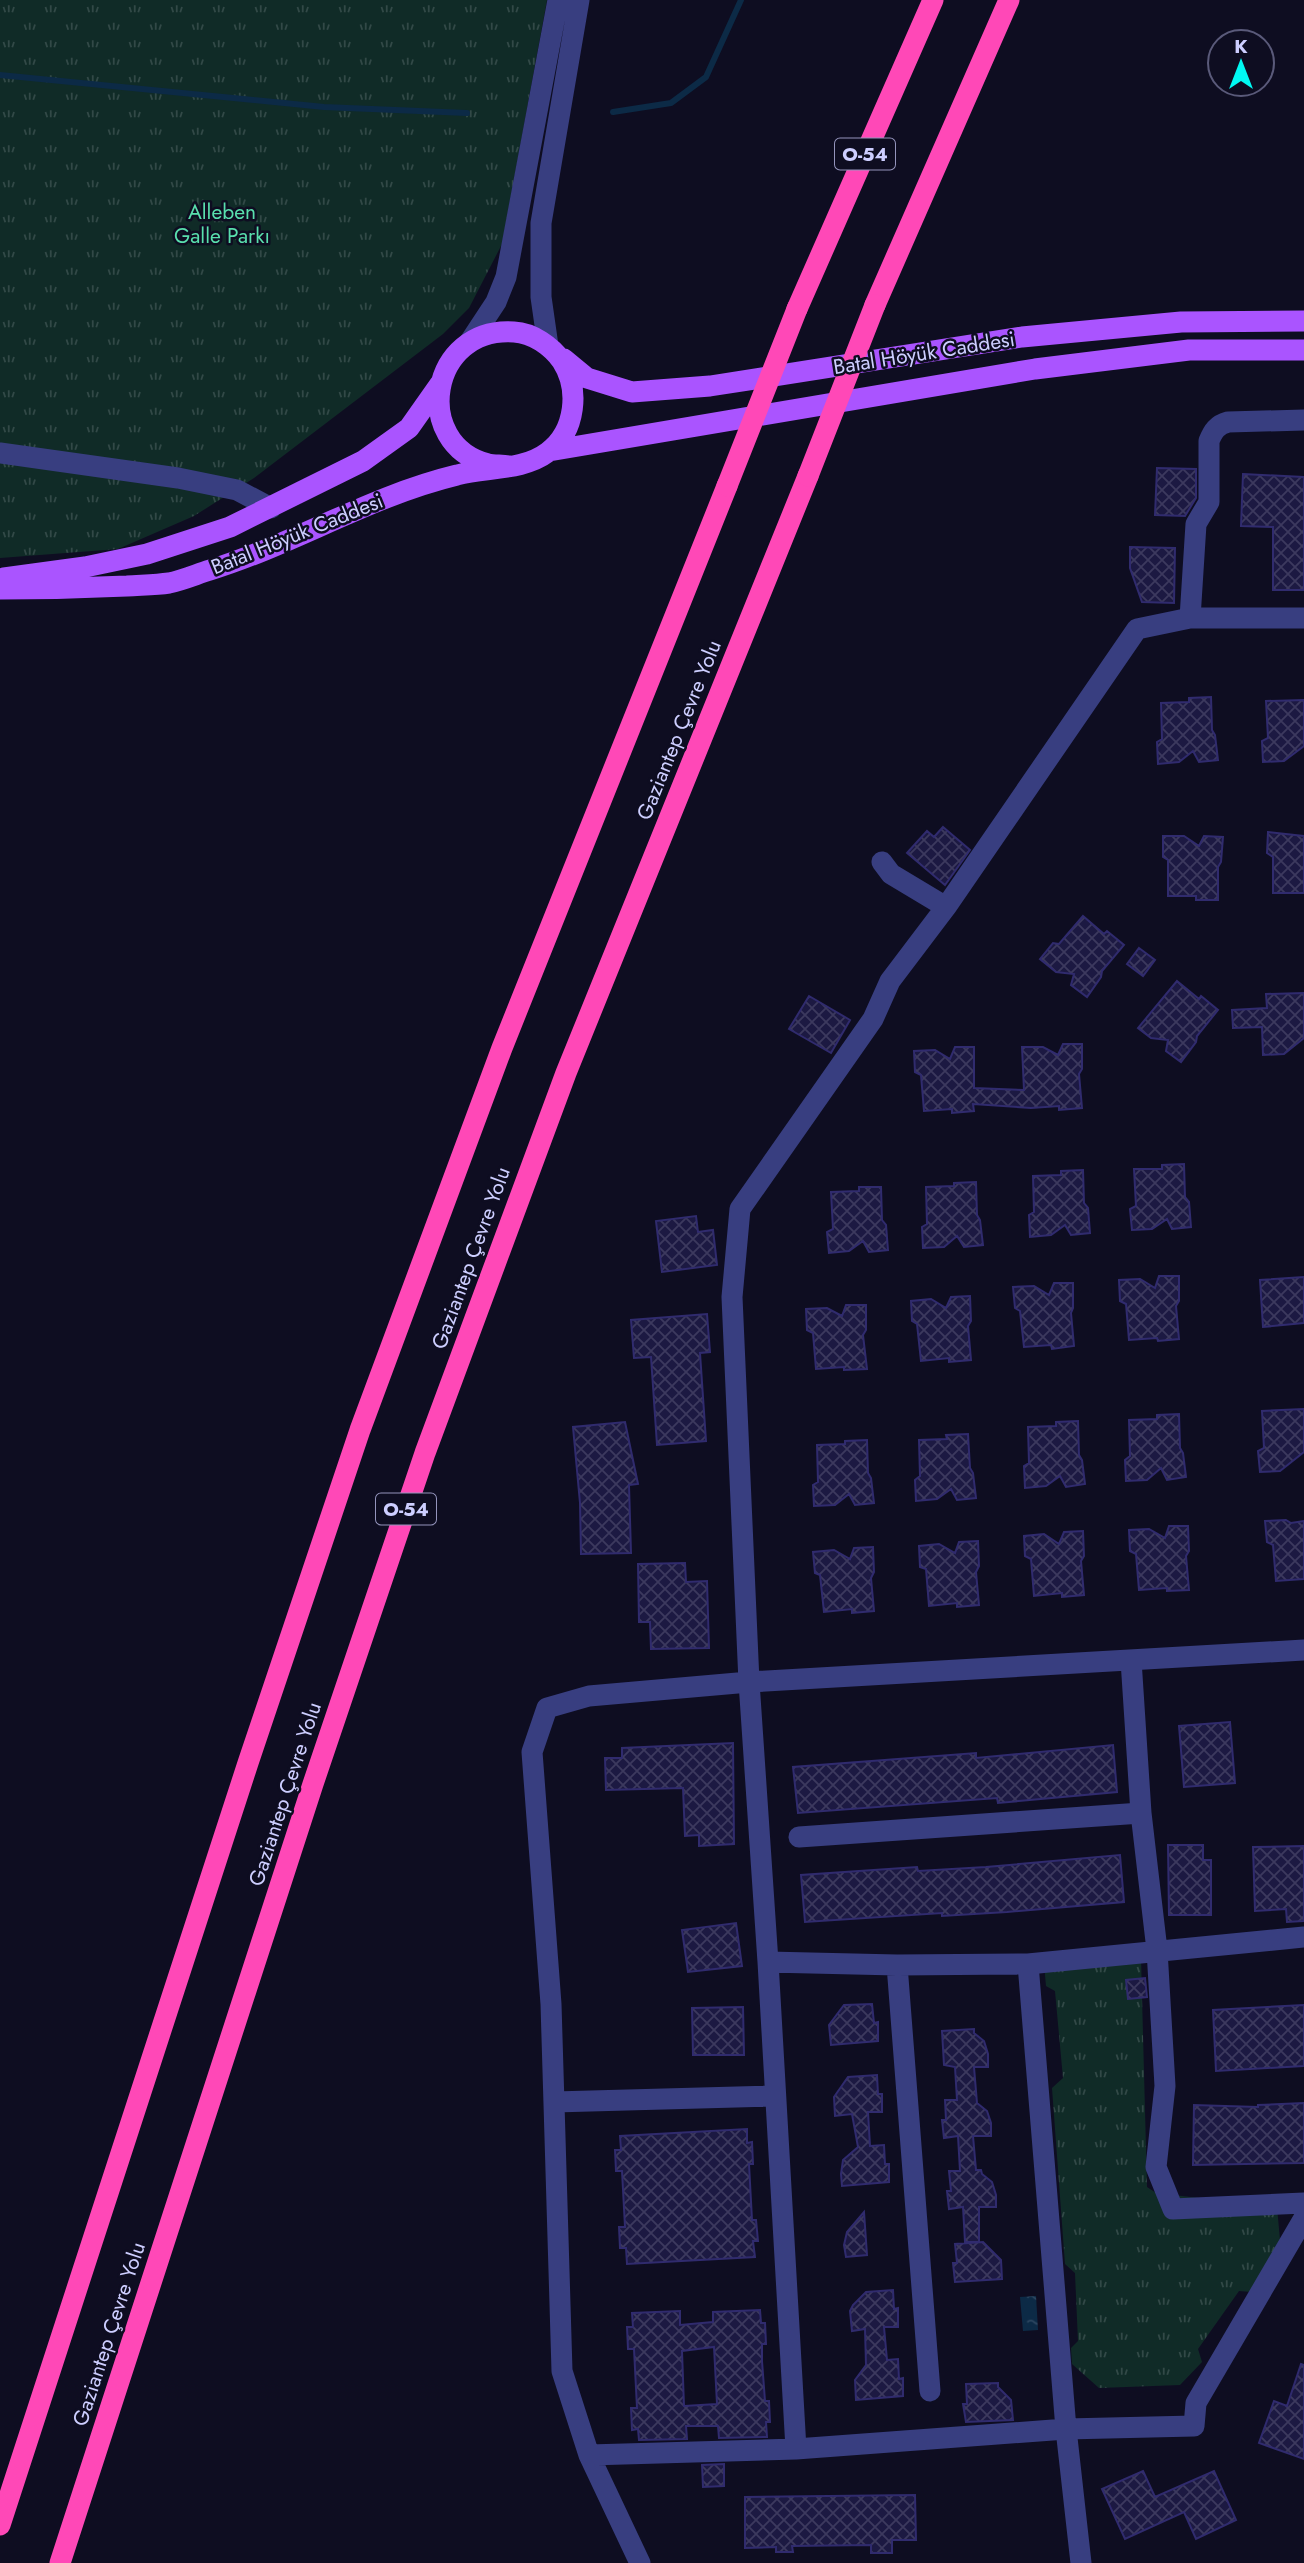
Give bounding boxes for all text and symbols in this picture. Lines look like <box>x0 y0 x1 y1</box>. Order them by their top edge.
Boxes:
north arrow <box>1206 28 1276 98</box>
text: K <box>1234 33 1248 60</box>
road number: O-54 <box>835 138 895 170</box>
park label: Alleben Galle Parkı <box>174 197 270 251</box>
street label: Batal Höyük Caddesi <box>831 324 1017 382</box>
street label: Batal Höyük Caddesi <box>206 486 388 582</box>
street label: Gaziantep Çevre Yolu <box>629 635 729 825</box>
street label: Gaziantep Çevre Yolu <box>424 1163 518 1353</box>
road number: O-54 <box>376 1494 436 1525</box>
street label: Gaziantep Çevre Yolu <box>241 1698 329 1890</box>
street label: Gaziantep Çevre Yolu <box>65 2238 153 2430</box>

